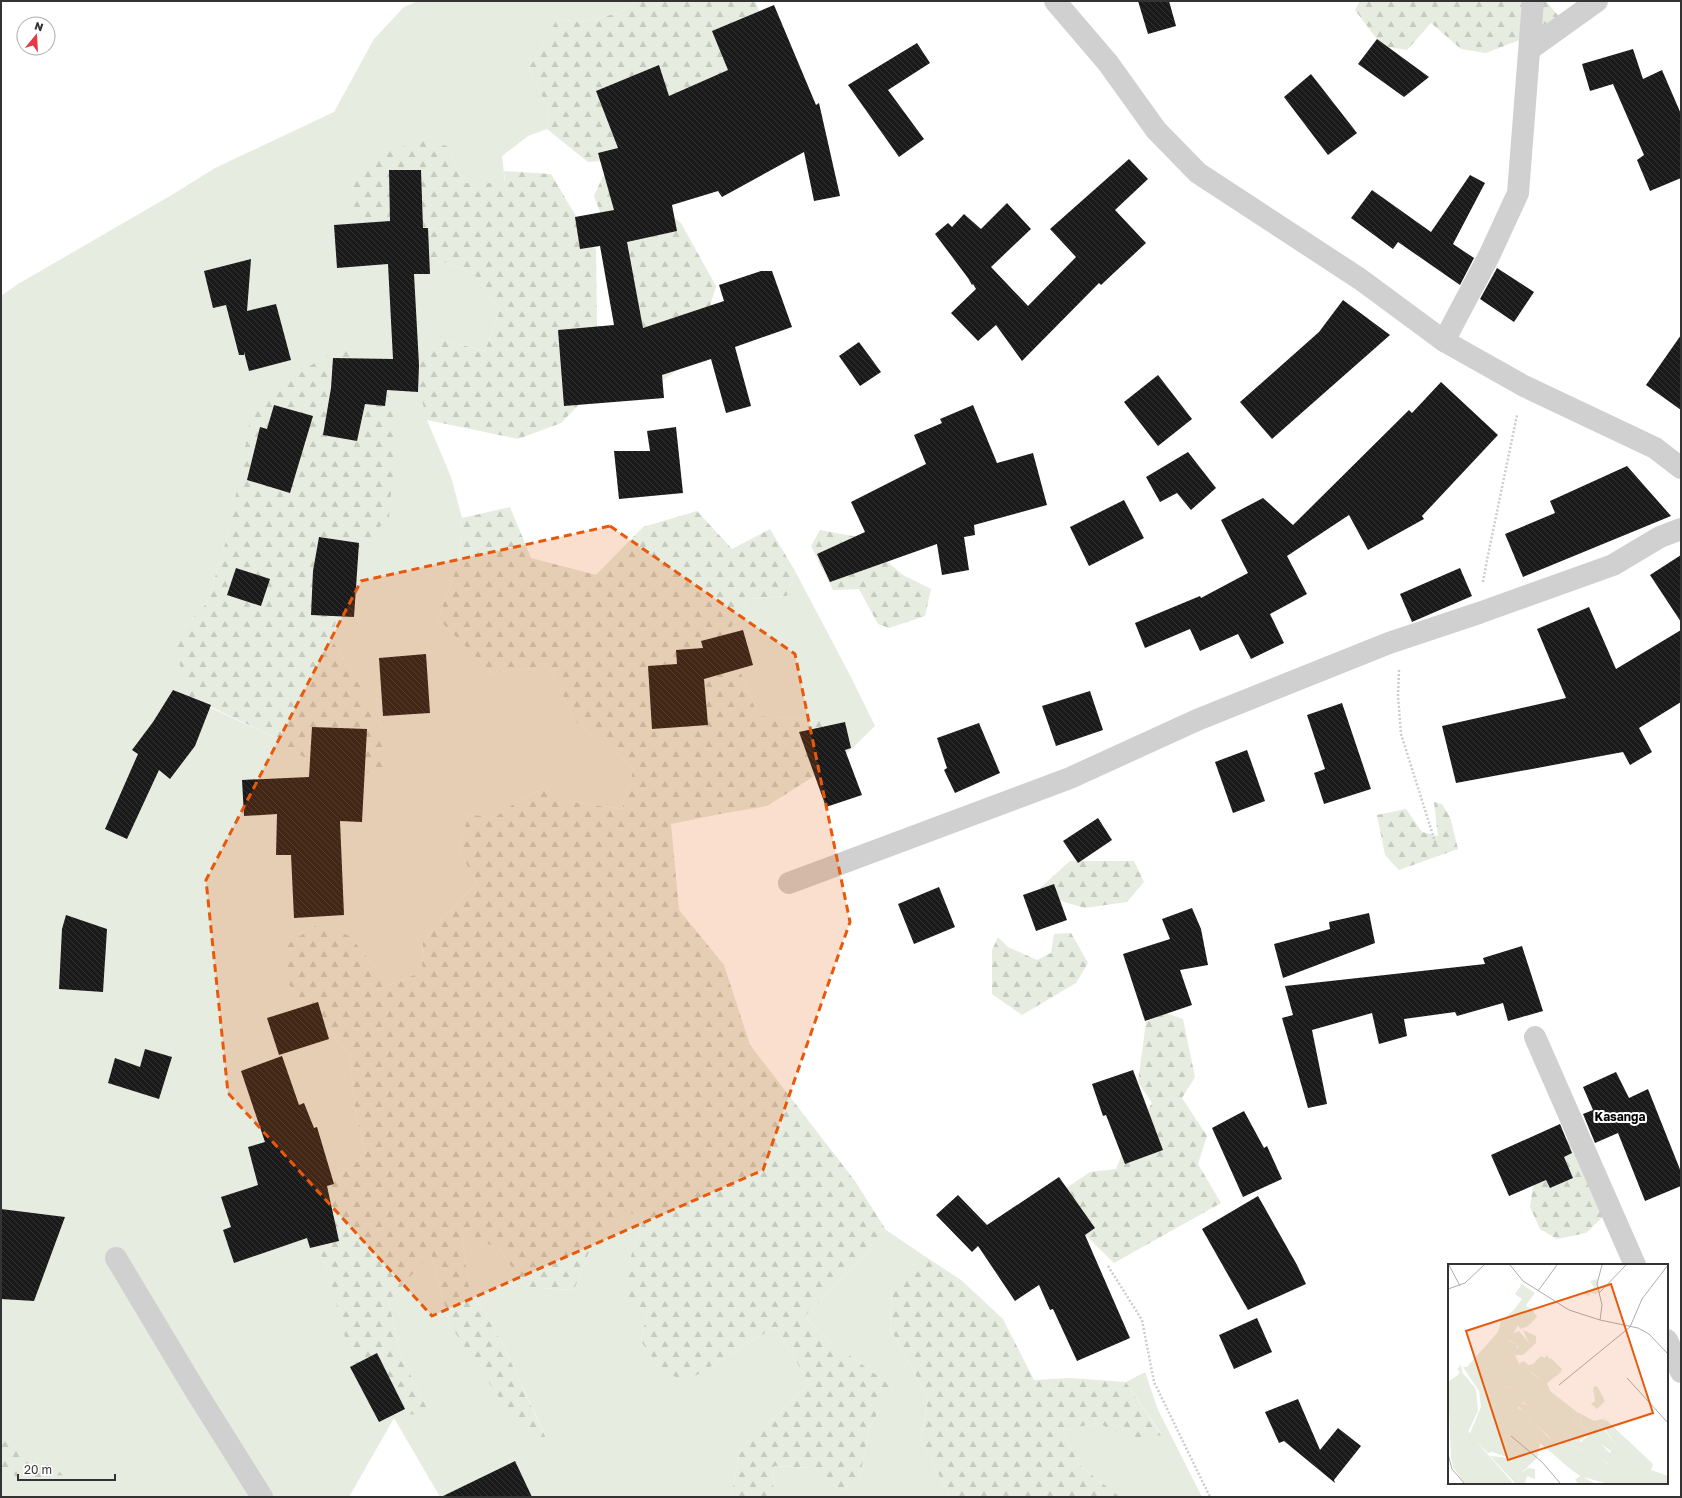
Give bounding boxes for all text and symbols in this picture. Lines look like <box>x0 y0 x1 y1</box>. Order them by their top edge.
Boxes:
north arrow <box>16 16 56 56</box>
text: N <box>33 19 45 33</box>
district label: Kasanga <box>1595 1109 1645 1124</box>
inset map <box>1448 1264 1668 1484</box>
scale bar <box>18 1456 115 1482</box>
text: 20 m <box>24 1462 52 1477</box>

